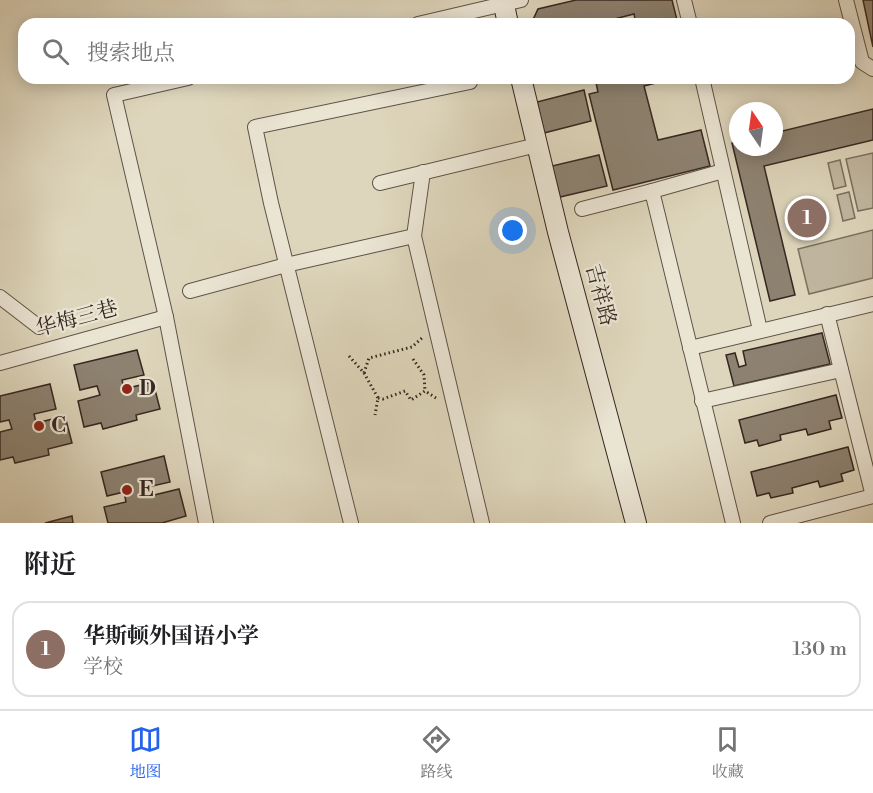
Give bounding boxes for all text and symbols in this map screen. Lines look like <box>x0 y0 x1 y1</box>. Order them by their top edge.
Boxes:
search box <box>18 18 855 84</box>
icon: search <box>39 35 72 68</box>
text: 搜索地点 <box>87 40 175 67</box>
north arrow <box>729 102 783 156</box>
pin: 1 <box>788 196 826 240</box>
your location <box>498 216 527 245</box>
street label: 吉祥路 <box>579 261 621 329</box>
street label: 华梅三巷 <box>33 296 121 342</box>
place label: D <box>139 376 156 402</box>
marker: D <box>120 382 134 396</box>
place label: C <box>51 413 66 439</box>
marker: C <box>32 419 46 433</box>
place label: E <box>139 477 154 503</box>
marker: E <box>120 483 134 497</box>
text: 附近 <box>24 549 76 581</box>
text: 华斯顿外国语小学 <box>83 623 259 650</box>
text: 1 <box>41 637 50 662</box>
text: 130 m <box>792 637 847 662</box>
text: 学校 <box>83 655 123 680</box>
tab: 地图 <box>129 723 162 782</box>
tab: 路线 <box>420 723 453 782</box>
tab: 收藏 <box>711 723 744 782</box>

